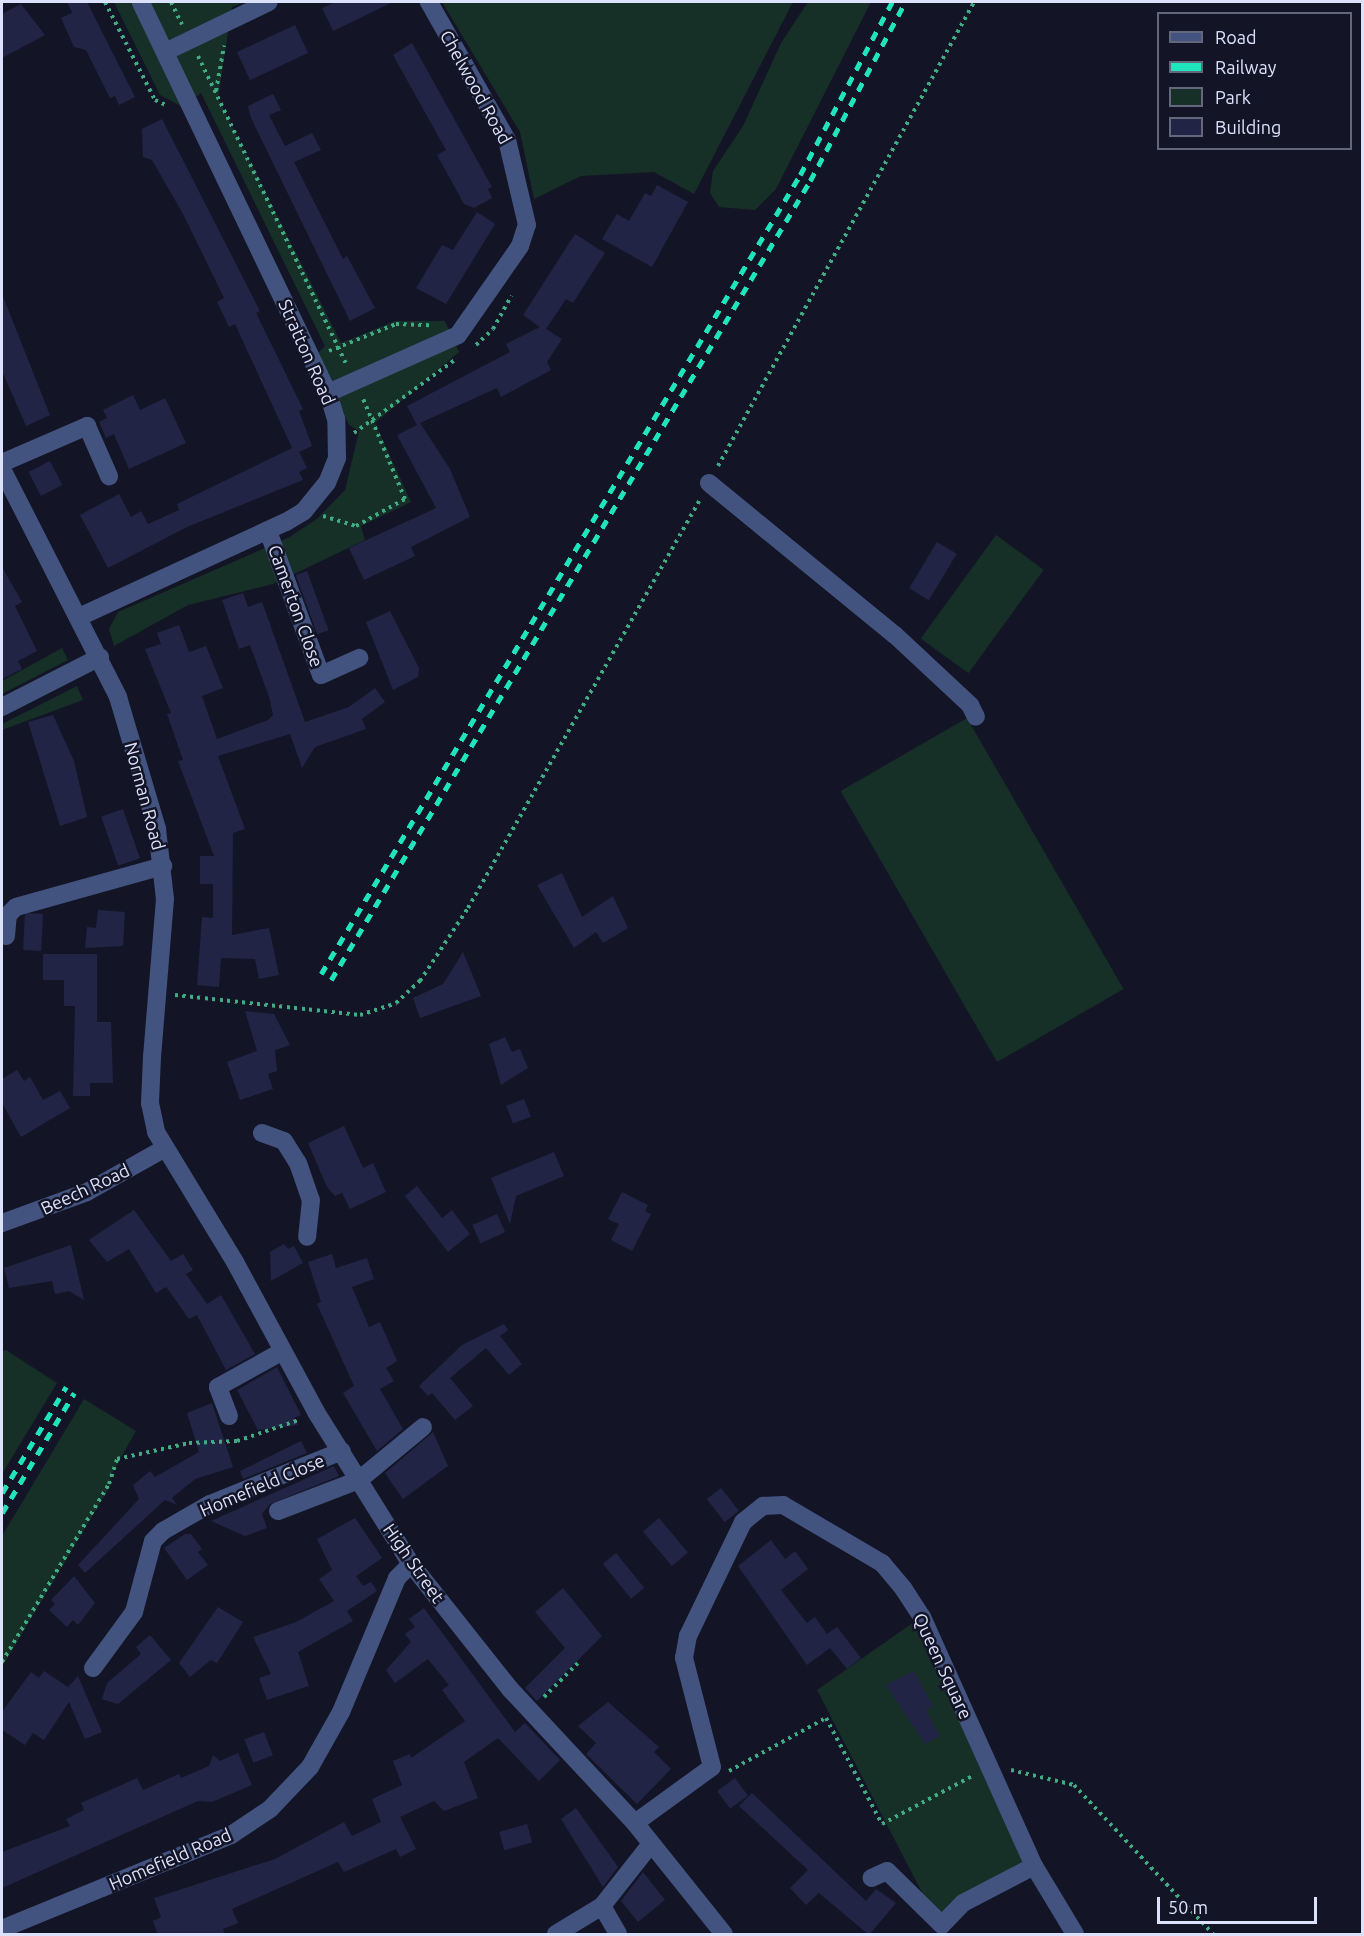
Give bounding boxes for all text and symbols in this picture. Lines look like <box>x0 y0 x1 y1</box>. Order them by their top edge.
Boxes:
legend <box>1157 12 1352 150</box>
street label: Chelwood Road <box>436 26 516 148</box>
text: Road <box>1215 27 1257 47</box>
text: Railway <box>1215 57 1276 77</box>
text: Park <box>1215 87 1251 107</box>
text: Building <box>1215 117 1281 137</box>
street label: Stratton Road <box>274 296 340 408</box>
street label: Camerton Close <box>264 542 328 670</box>
street label: Norman Road <box>120 740 170 852</box>
street label: Beech Road <box>37 1159 133 1219</box>
street label: Homefield Close <box>197 1449 327 1521</box>
street label: High Street <box>379 1519 449 1607</box>
street label: Queen Square <box>909 1609 977 1723</box>
street label: Homefield Road <box>106 1824 234 1894</box>
scale bar <box>1160 1885 1320 1923</box>
text: 50 m <box>1168 1897 1208 1917</box>

